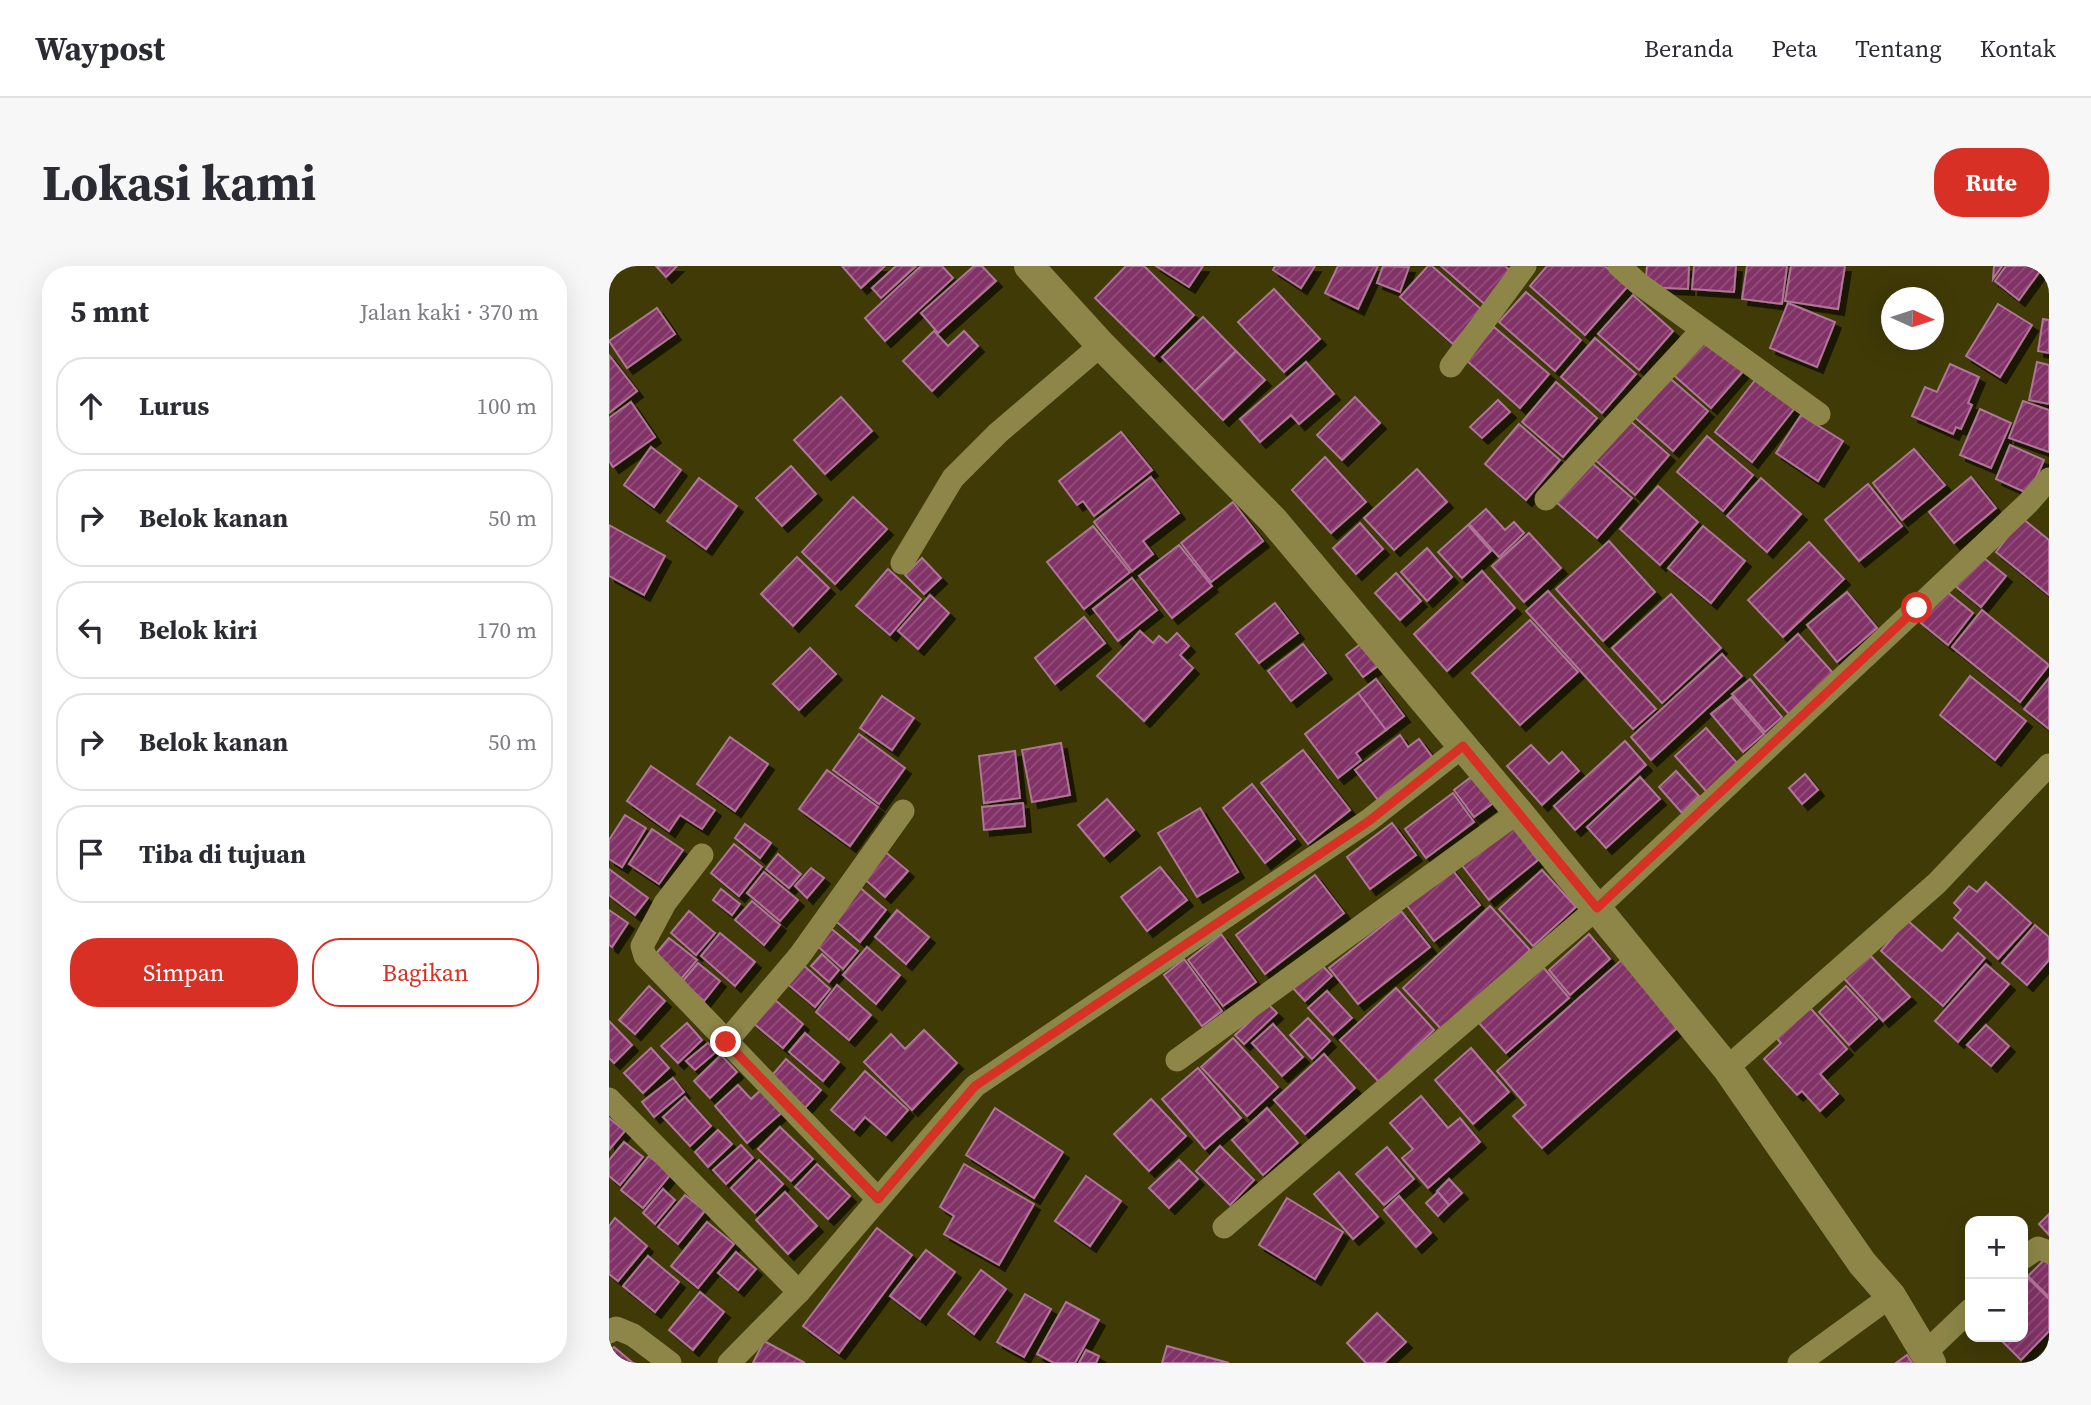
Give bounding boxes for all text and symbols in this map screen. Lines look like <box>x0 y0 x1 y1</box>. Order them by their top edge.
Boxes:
text: Waypost <box>35 26 165 71</box>
text: Beranda <box>1644 32 1733 65</box>
text: Peta <box>1771 32 1817 65</box>
text: Tentang <box>1855 32 1942 65</box>
text: Kontak <box>1980 32 2056 65</box>
button: Rute <box>1934 148 2049 217</box>
text: Lokasi kami <box>42 149 316 216</box>
north arrow <box>1881 287 1944 350</box>
text: 5 mnt <box>70 291 149 332</box>
text: Jalan kaki · 370 m <box>360 296 539 328</box>
icon: ahead <box>72 387 110 425</box>
text: Lurus <box>139 388 209 424</box>
text: 100 m <box>476 390 537 422</box>
icon: right <box>72 499 110 537</box>
text: Belok kanan <box>139 500 288 536</box>
text: 50 m <box>488 502 537 534</box>
route start <box>1901 592 1932 623</box>
icon: left <box>72 611 110 649</box>
text: Belok kiri <box>139 612 257 648</box>
text: 170 m <box>476 614 537 646</box>
icon: right <box>72 723 110 761</box>
text: Belok kanan <box>139 724 288 760</box>
text: 50 m <box>488 726 537 758</box>
icon: arrive <box>72 835 110 873</box>
text: Tiba di tujuan <box>139 836 306 872</box>
button: Simpan <box>70 938 298 1007</box>
button: Bagikan <box>312 938 539 1007</box>
route end <box>710 1026 741 1057</box>
map controls <box>1965 1216 2028 1342</box>
button: + <box>1965 1216 2028 1279</box>
button: − <box>1965 1279 2028 1342</box>

